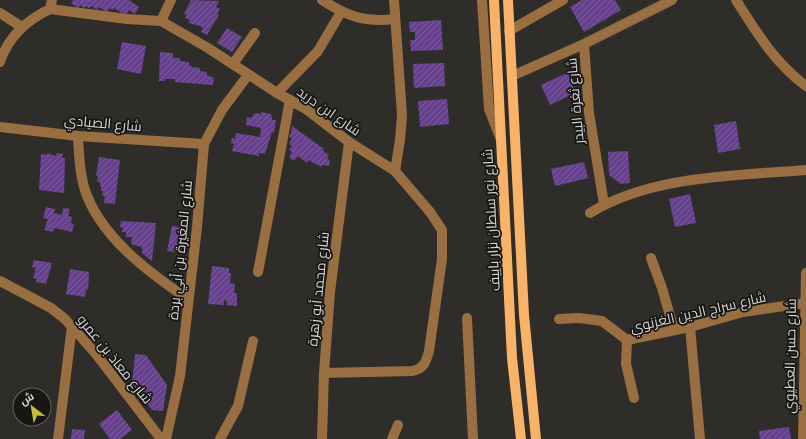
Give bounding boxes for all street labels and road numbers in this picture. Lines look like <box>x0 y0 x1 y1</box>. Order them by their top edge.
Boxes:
street label: شارع ثغرة البيدر <box>562 57 588 146</box>
street label: شارع ابن دريد <box>293 82 365 140</box>
street label: شارع الصيادي <box>63 111 143 138</box>
street label: شارع نور سلطان نزار باييف <box>478 148 504 292</box>
street label: شارع المغيرة بن أبي بردة <box>164 179 199 321</box>
street label: شارع محمد أبو زهرة <box>303 231 333 347</box>
street label: شارع سراج الدين الغزنوي <box>628 288 768 339</box>
street label: شارع حسن العطيوي <box>780 298 803 414</box>
street label: شارع معاذ بن عمرو <box>73 311 157 407</box>

